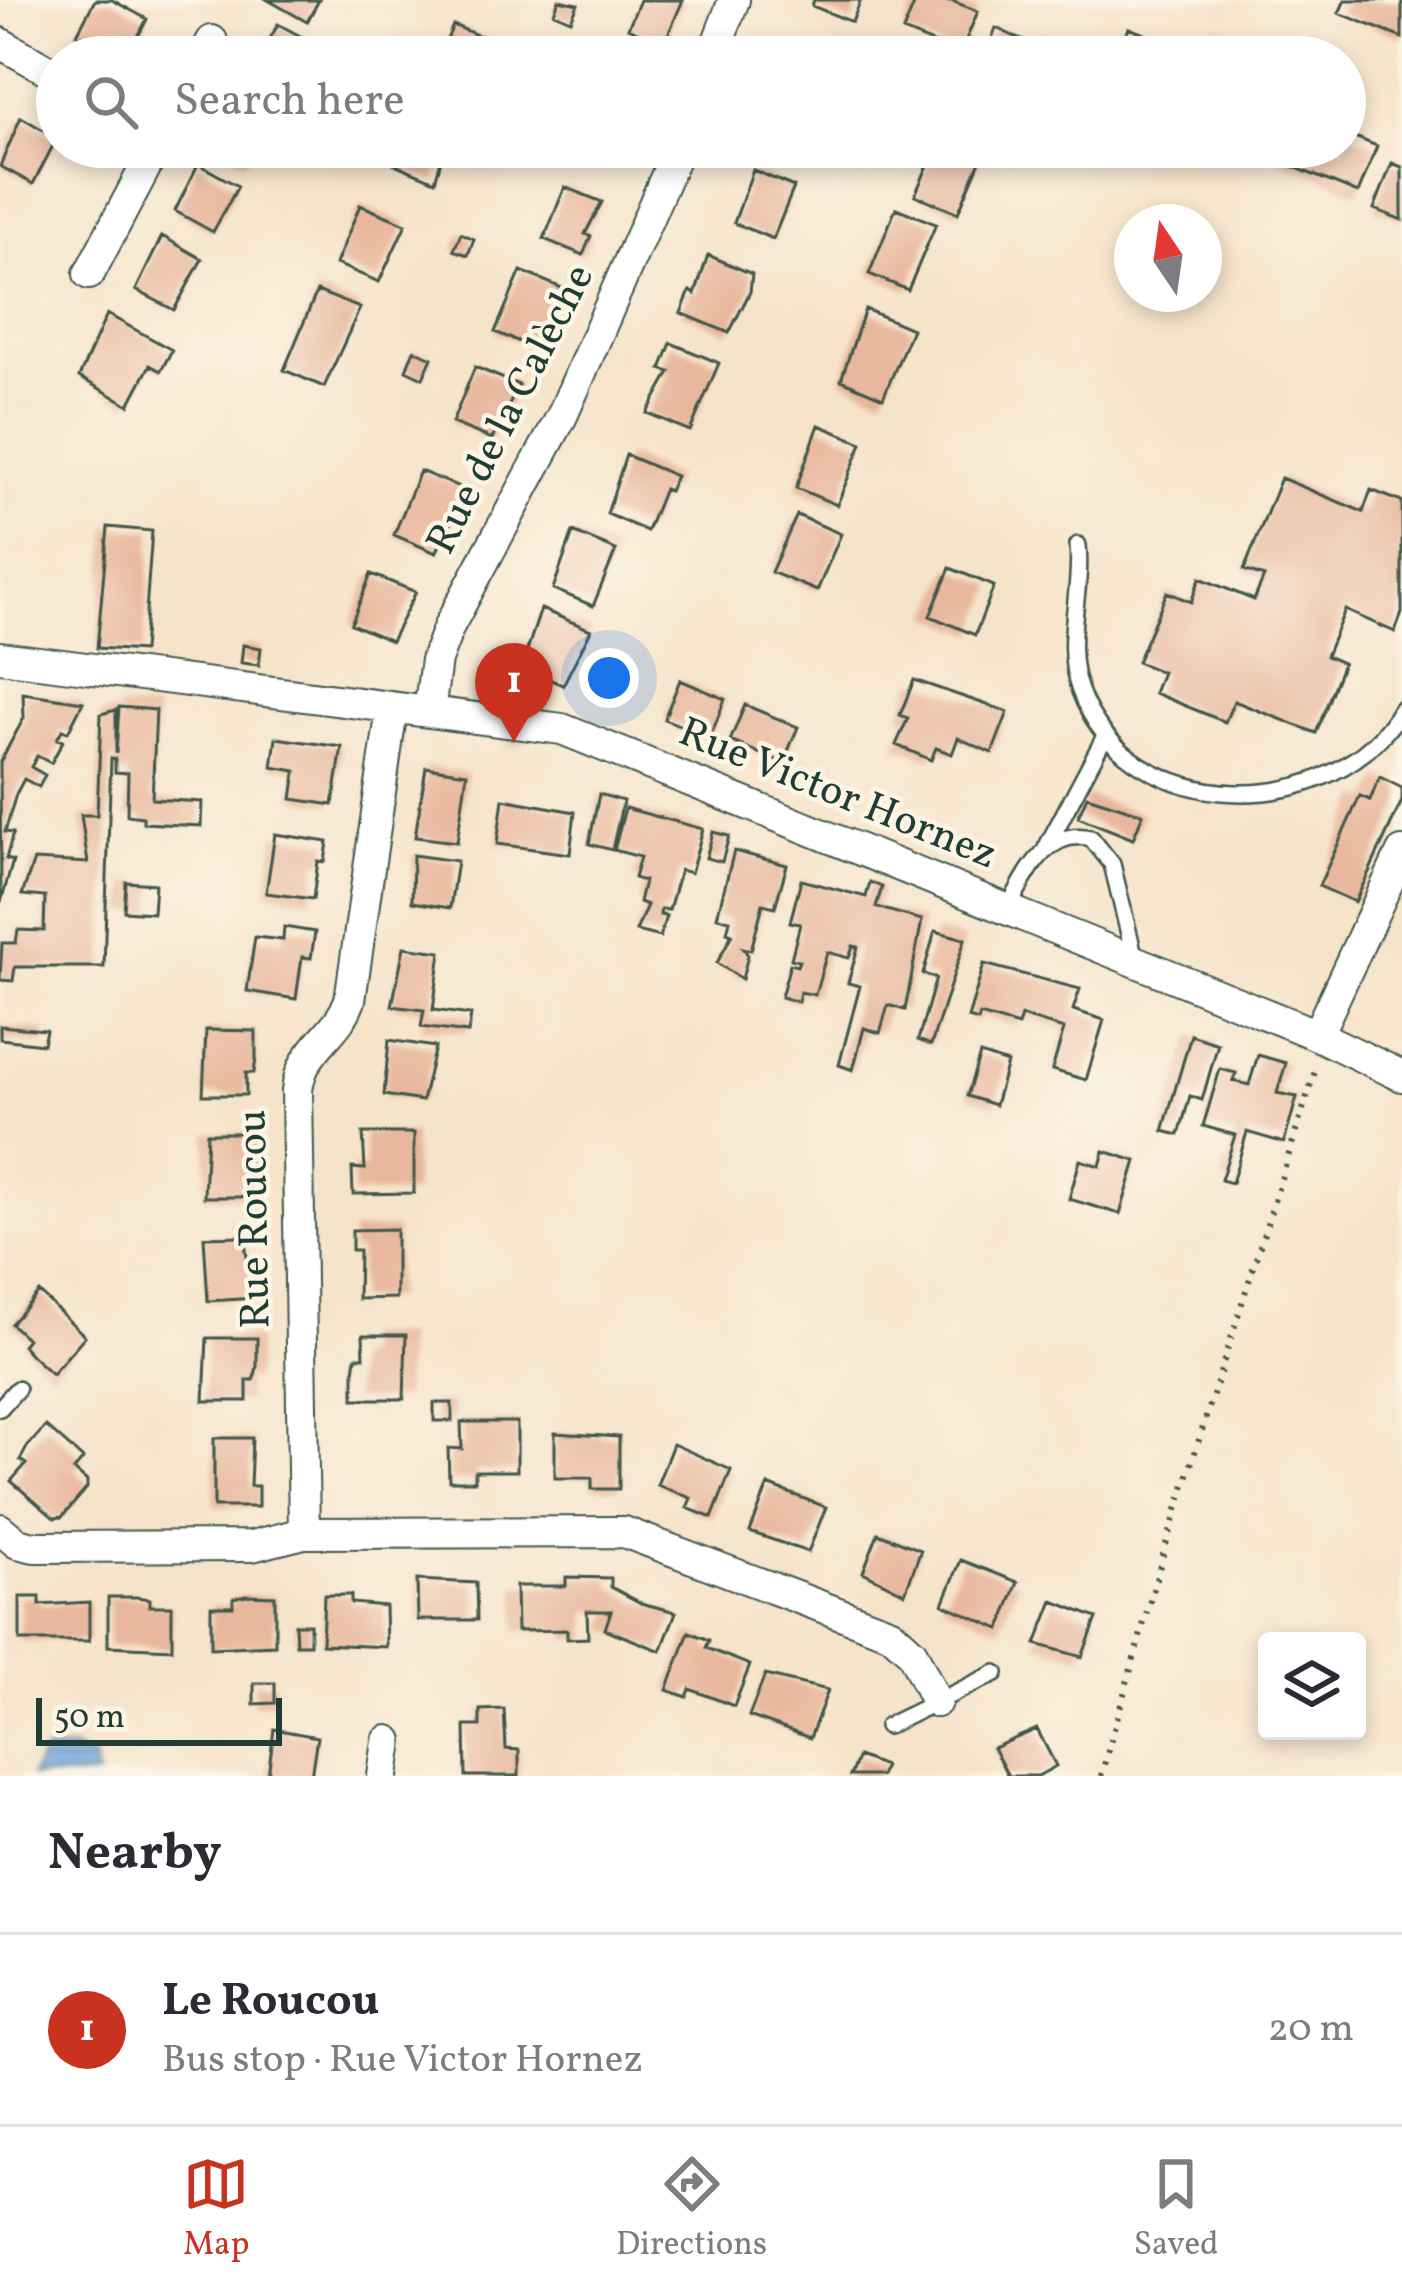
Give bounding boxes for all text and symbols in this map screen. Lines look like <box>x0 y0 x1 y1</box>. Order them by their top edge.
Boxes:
search box <box>36 36 1366 168</box>
icon: search <box>78 69 144 135</box>
text: Search here <box>174 71 405 134</box>
north arrow <box>1114 204 1222 312</box>
street label: Rue de la Calèche <box>414 255 610 565</box>
pin: 1 <box>475 643 553 742</box>
your location <box>579 648 639 708</box>
street label: Rue Victor Hornez <box>669 704 1005 886</box>
street label: Rue Roucou <box>225 1109 287 1329</box>
map controls <box>1258 1632 1366 1740</box>
button: layers <box>1258 1632 1366 1740</box>
scale bar <box>36 1692 282 1745</box>
text: 50 m <box>54 1696 125 1742</box>
text: Nearby <box>48 1819 222 1890</box>
text: Le Roucou <box>162 1971 379 2034</box>
text: 1 <box>79 2003 95 2057</box>
text: 20 m <box>1268 2003 1354 2057</box>
text: Bus stop · Rue Victor Hornez <box>162 2034 643 2088</box>
tab: Map <box>183 2151 249 2269</box>
tab: Directions <box>616 2151 767 2269</box>
tab: Saved <box>1134 2151 1219 2269</box>

